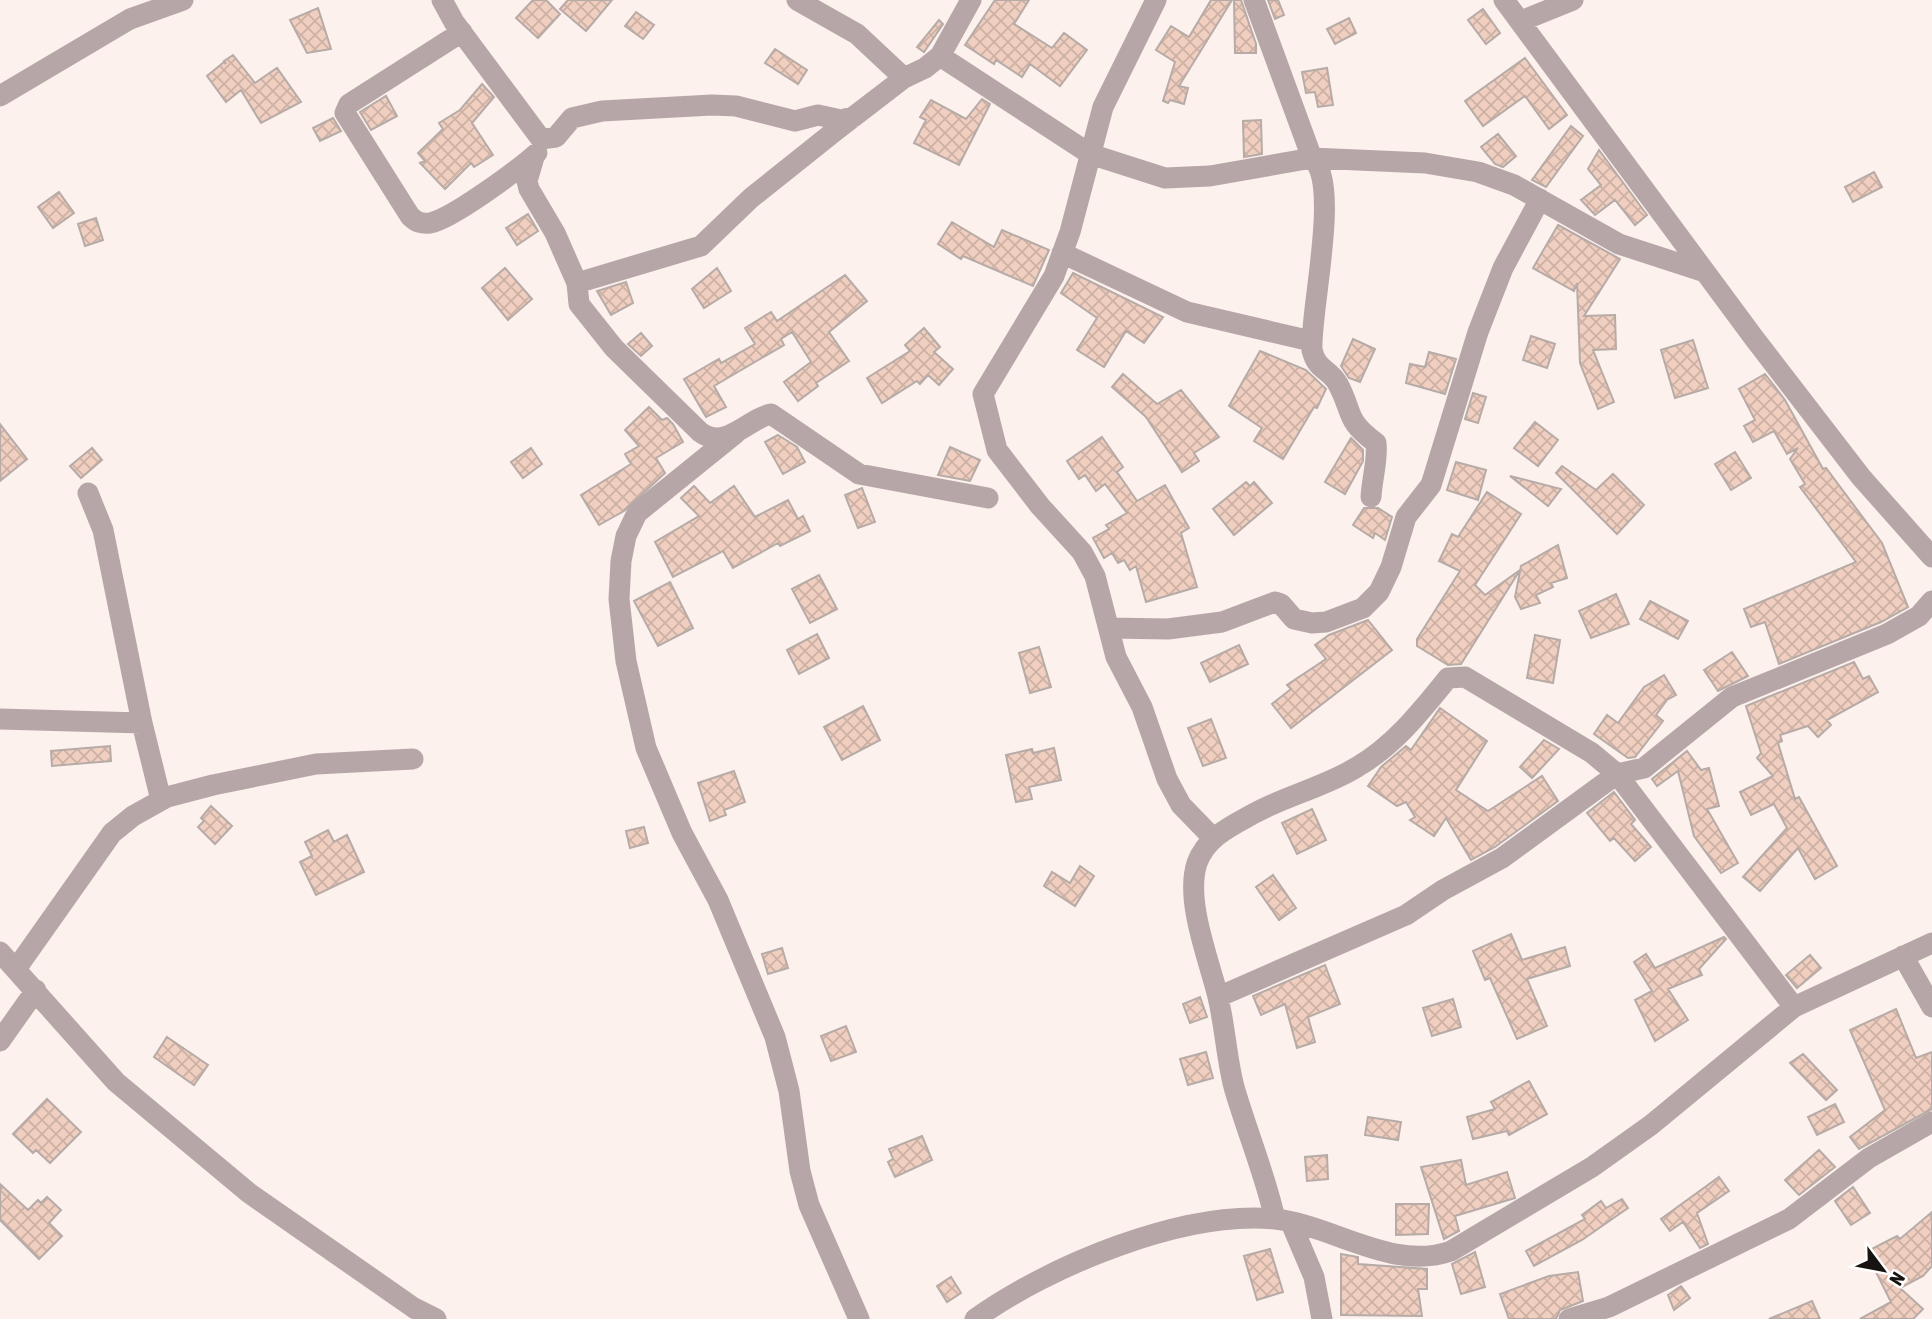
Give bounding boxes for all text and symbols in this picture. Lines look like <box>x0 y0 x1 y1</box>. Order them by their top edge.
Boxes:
north arrow <box>1848 1235 1918 1305</box>
text: N <box>1885 1268 1910 1290</box>

